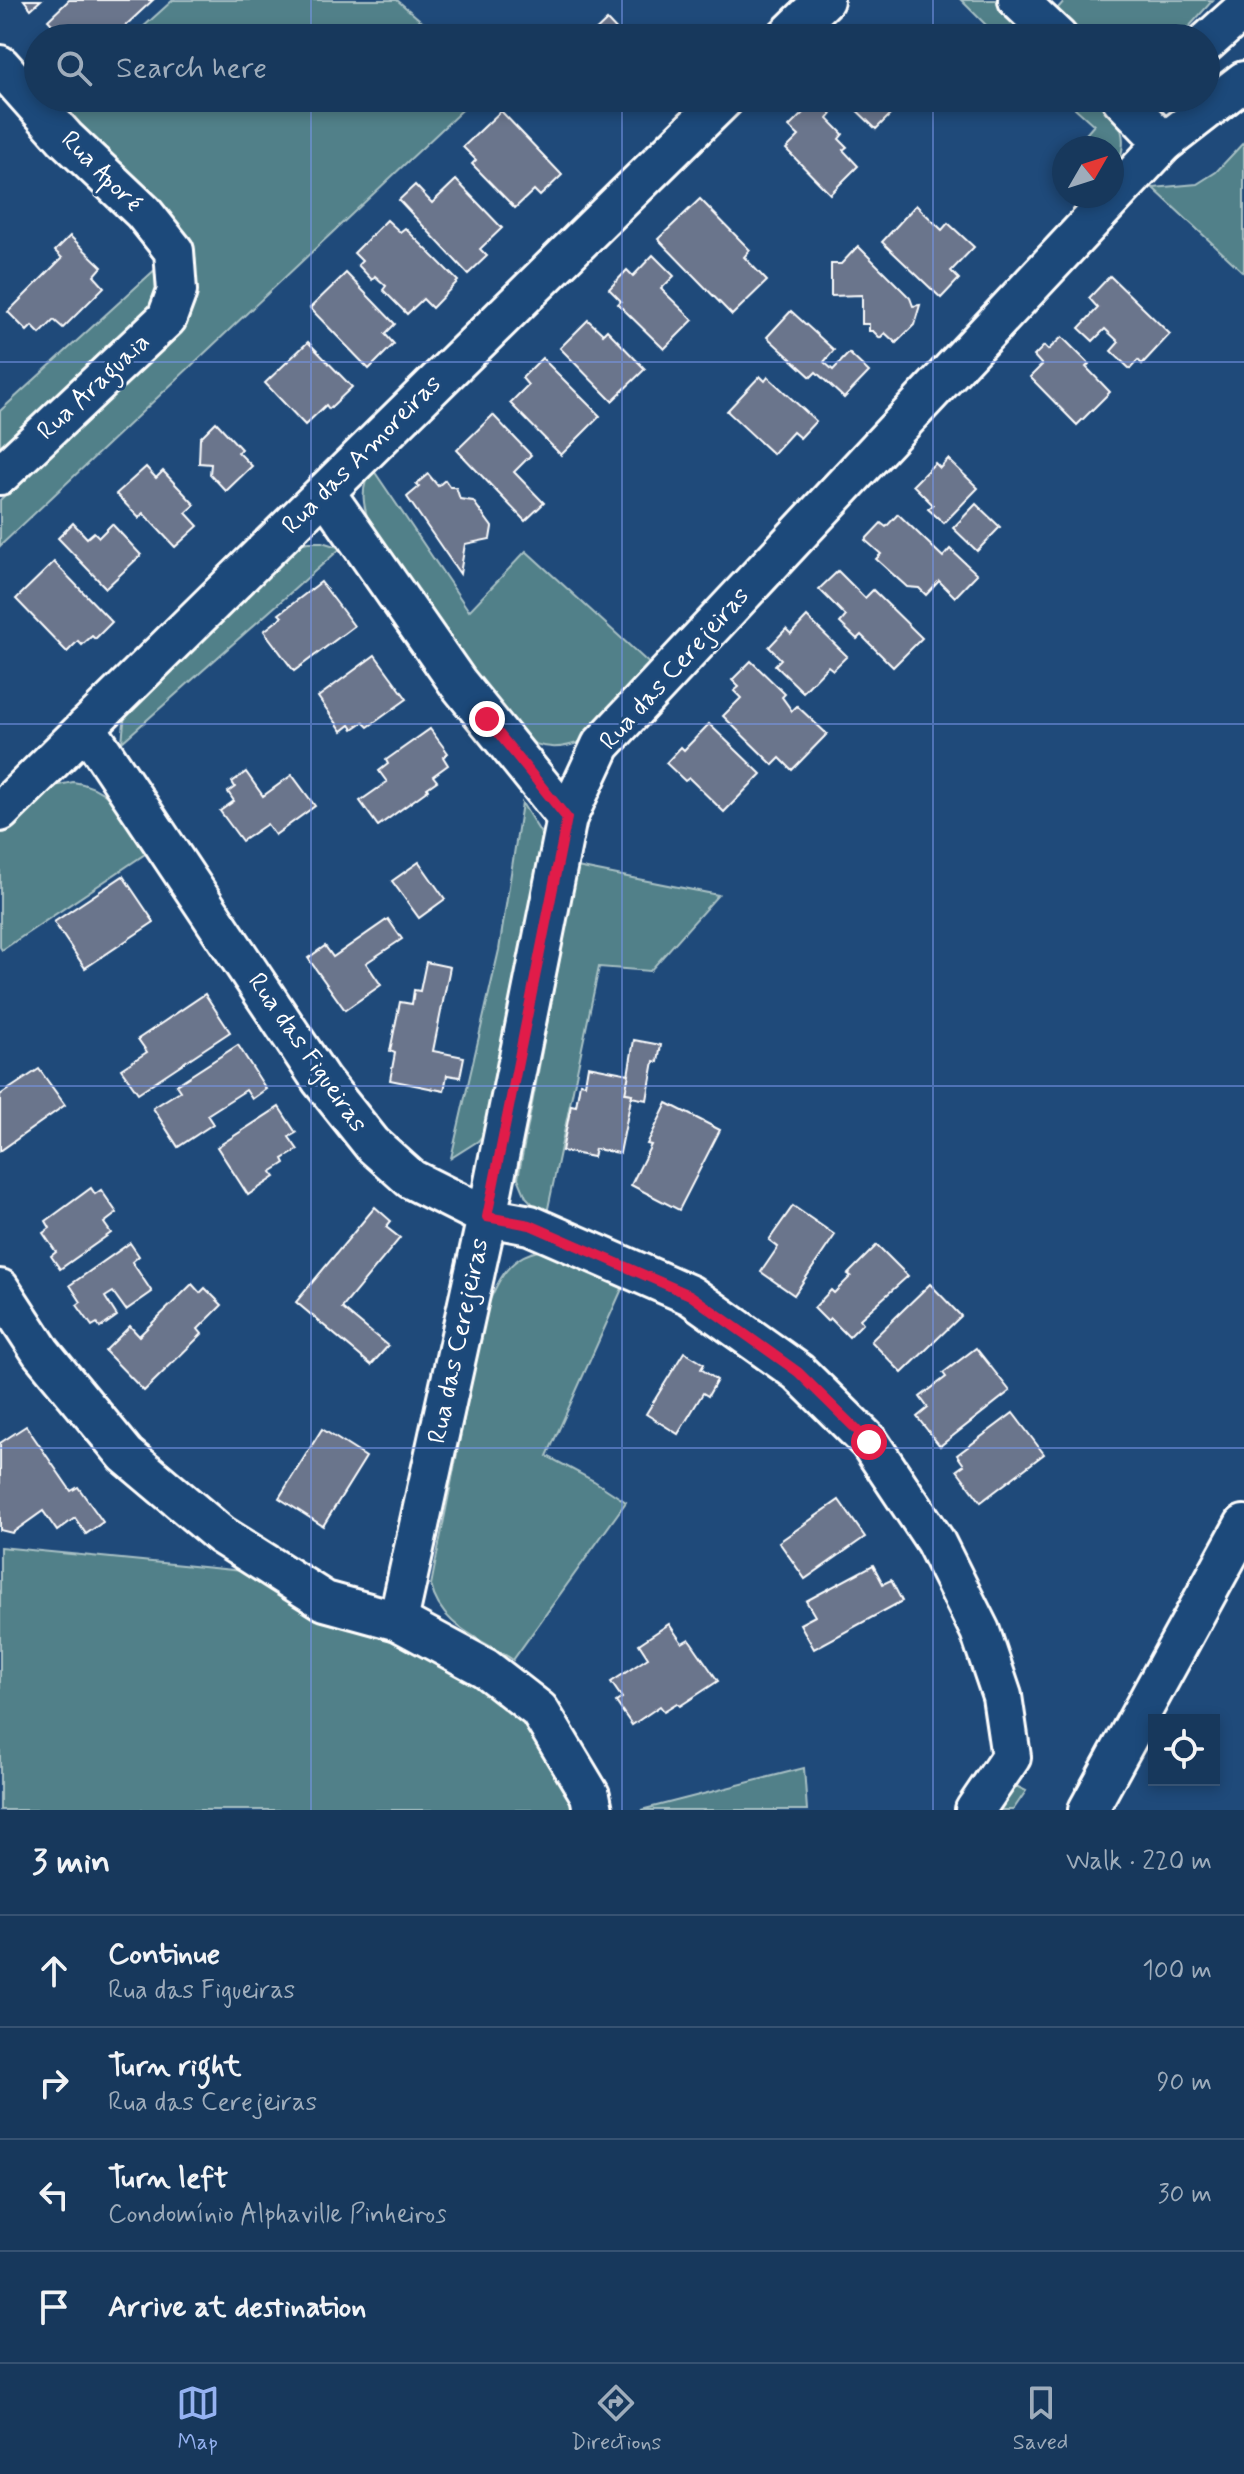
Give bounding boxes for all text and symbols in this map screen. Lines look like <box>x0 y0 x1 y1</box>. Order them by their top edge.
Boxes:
search box <box>24 24 1220 112</box>
icon: search <box>52 46 96 90</box>
text: Search here <box>116 49 267 88</box>
street label: Rua Aporé <box>51 124 149 222</box>
north arrow <box>1052 136 1124 208</box>
street label: Rua Araguaia <box>30 326 160 450</box>
street label: Rua das Amoreiras <box>275 368 449 542</box>
street label: Rua das Cerejeiras <box>592 580 758 758</box>
route end <box>469 701 505 737</box>
street label: Rua das Figueiras <box>239 967 375 1139</box>
street label: Rua das Cerejeiras <box>421 1235 497 1447</box>
route start <box>851 1424 887 1460</box>
map controls <box>1148 1714 1220 1786</box>
button: locate <box>1148 1714 1220 1786</box>
text: 3 min <box>32 1840 110 1885</box>
text: Walk · 220 m <box>1066 1845 1212 1879</box>
text: Continue <box>108 1935 220 1974</box>
icon: ahead <box>32 1949 76 1993</box>
text: 100 m <box>1142 1954 1212 1988</box>
text: Rua das Figueiras <box>108 1974 295 2008</box>
text: Turn right <box>108 2047 241 2086</box>
icon: right <box>32 2061 76 2105</box>
text: 90 m <box>1157 2066 1212 2100</box>
text: Rua das Cerejeiras <box>108 2086 317 2120</box>
text: Turn left <box>108 2159 228 2198</box>
icon: left <box>32 2173 76 2217</box>
text: 30 m <box>1158 2178 1212 2212</box>
text: Condomínio Alphaville Pinheiros <box>108 2198 447 2232</box>
icon: arrive <box>32 2285 76 2329</box>
text: Arrive at destination <box>108 2288 366 2327</box>
tab: Map <box>176 2381 220 2457</box>
tab: Directions <box>571 2381 661 2457</box>
tab: Saved <box>1013 2381 1068 2457</box>

